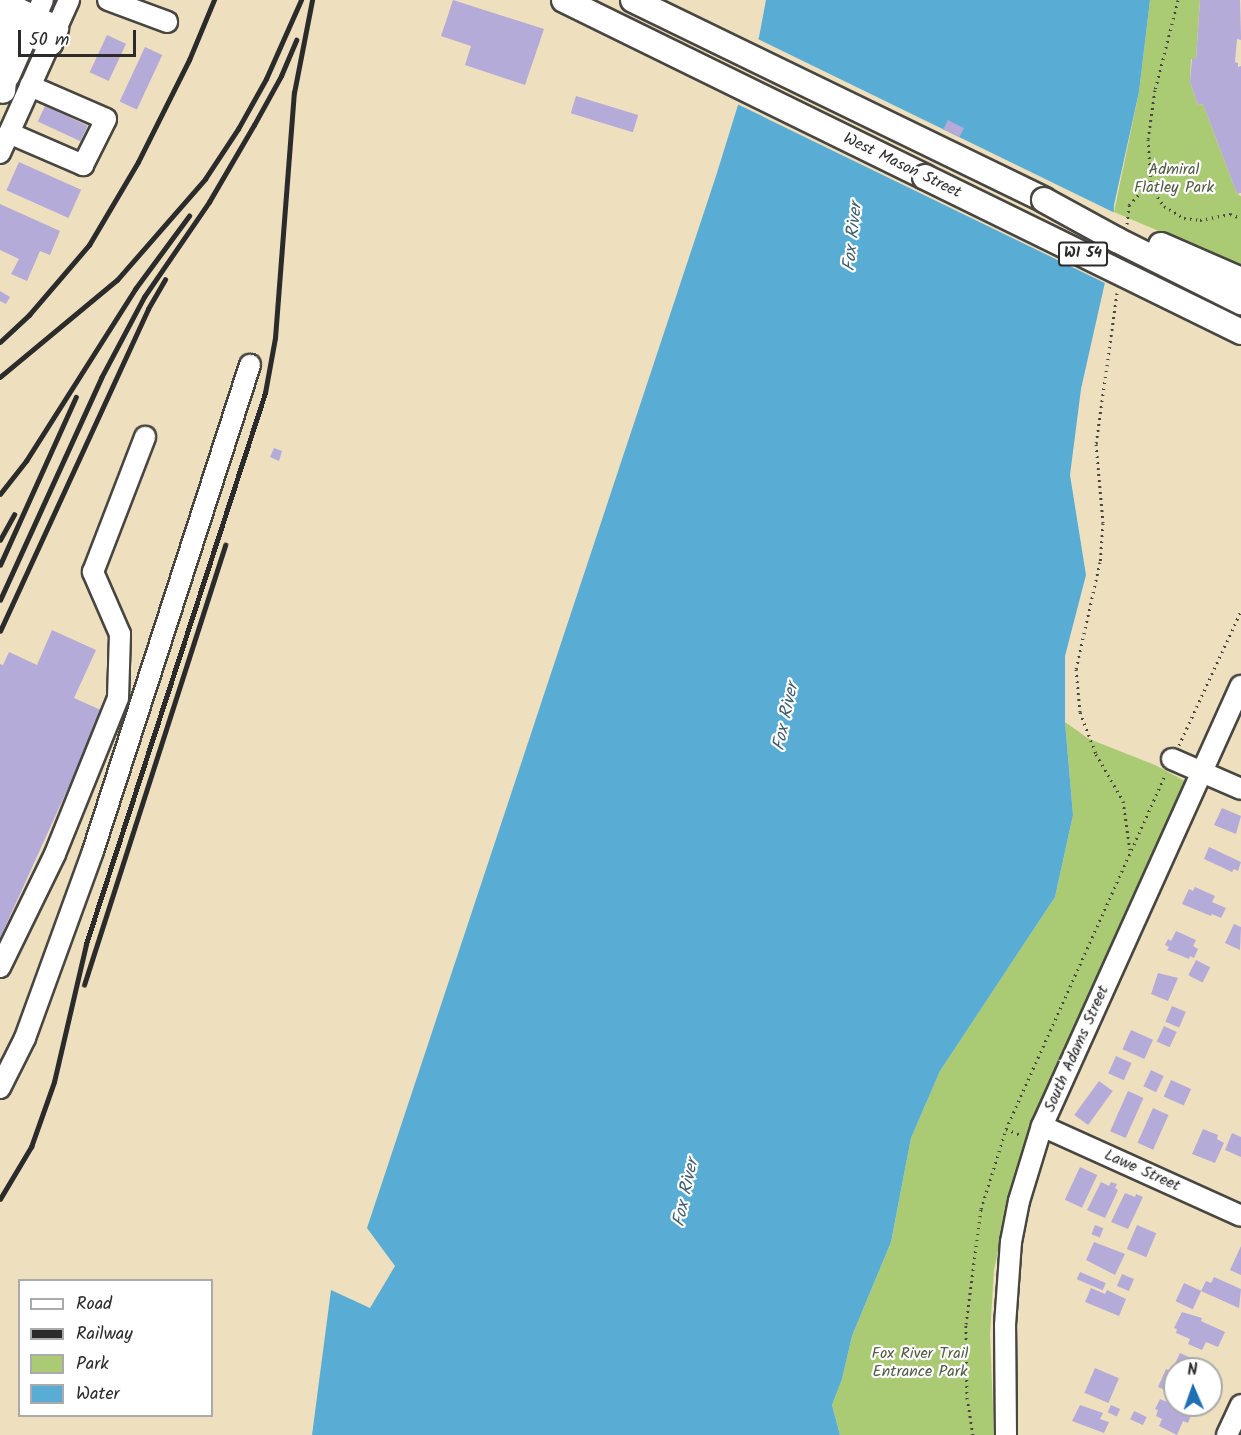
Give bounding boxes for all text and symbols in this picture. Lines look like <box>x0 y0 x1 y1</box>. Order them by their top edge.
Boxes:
scale bar <box>21 18 140 56</box>
text: 50 m <box>29 26 69 55</box>
street label: West Mason Street <box>840 129 964 203</box>
park label: Admiral Flatley Park <box>1134 160 1214 198</box>
water label: Fox River <box>840 202 868 272</box>
road number: WI 54 <box>1058 242 1108 266</box>
water label: Fox River <box>769 681 805 753</box>
street label: South Adams Street <box>1040 983 1114 1115</box>
street label: Lawe Street <box>1101 1146 1183 1196</box>
water label: Fox River <box>669 1157 705 1229</box>
legend <box>18 1279 213 1417</box>
text: Road <box>76 1290 112 1319</box>
text: Railway <box>76 1320 133 1349</box>
park label: Fox River Trail Entrance Park <box>872 1344 968 1382</box>
text: Park <box>76 1350 109 1379</box>
north arrow <box>1163 1357 1223 1417</box>
text: N <box>1187 1358 1198 1383</box>
text: Water <box>76 1380 120 1409</box>

